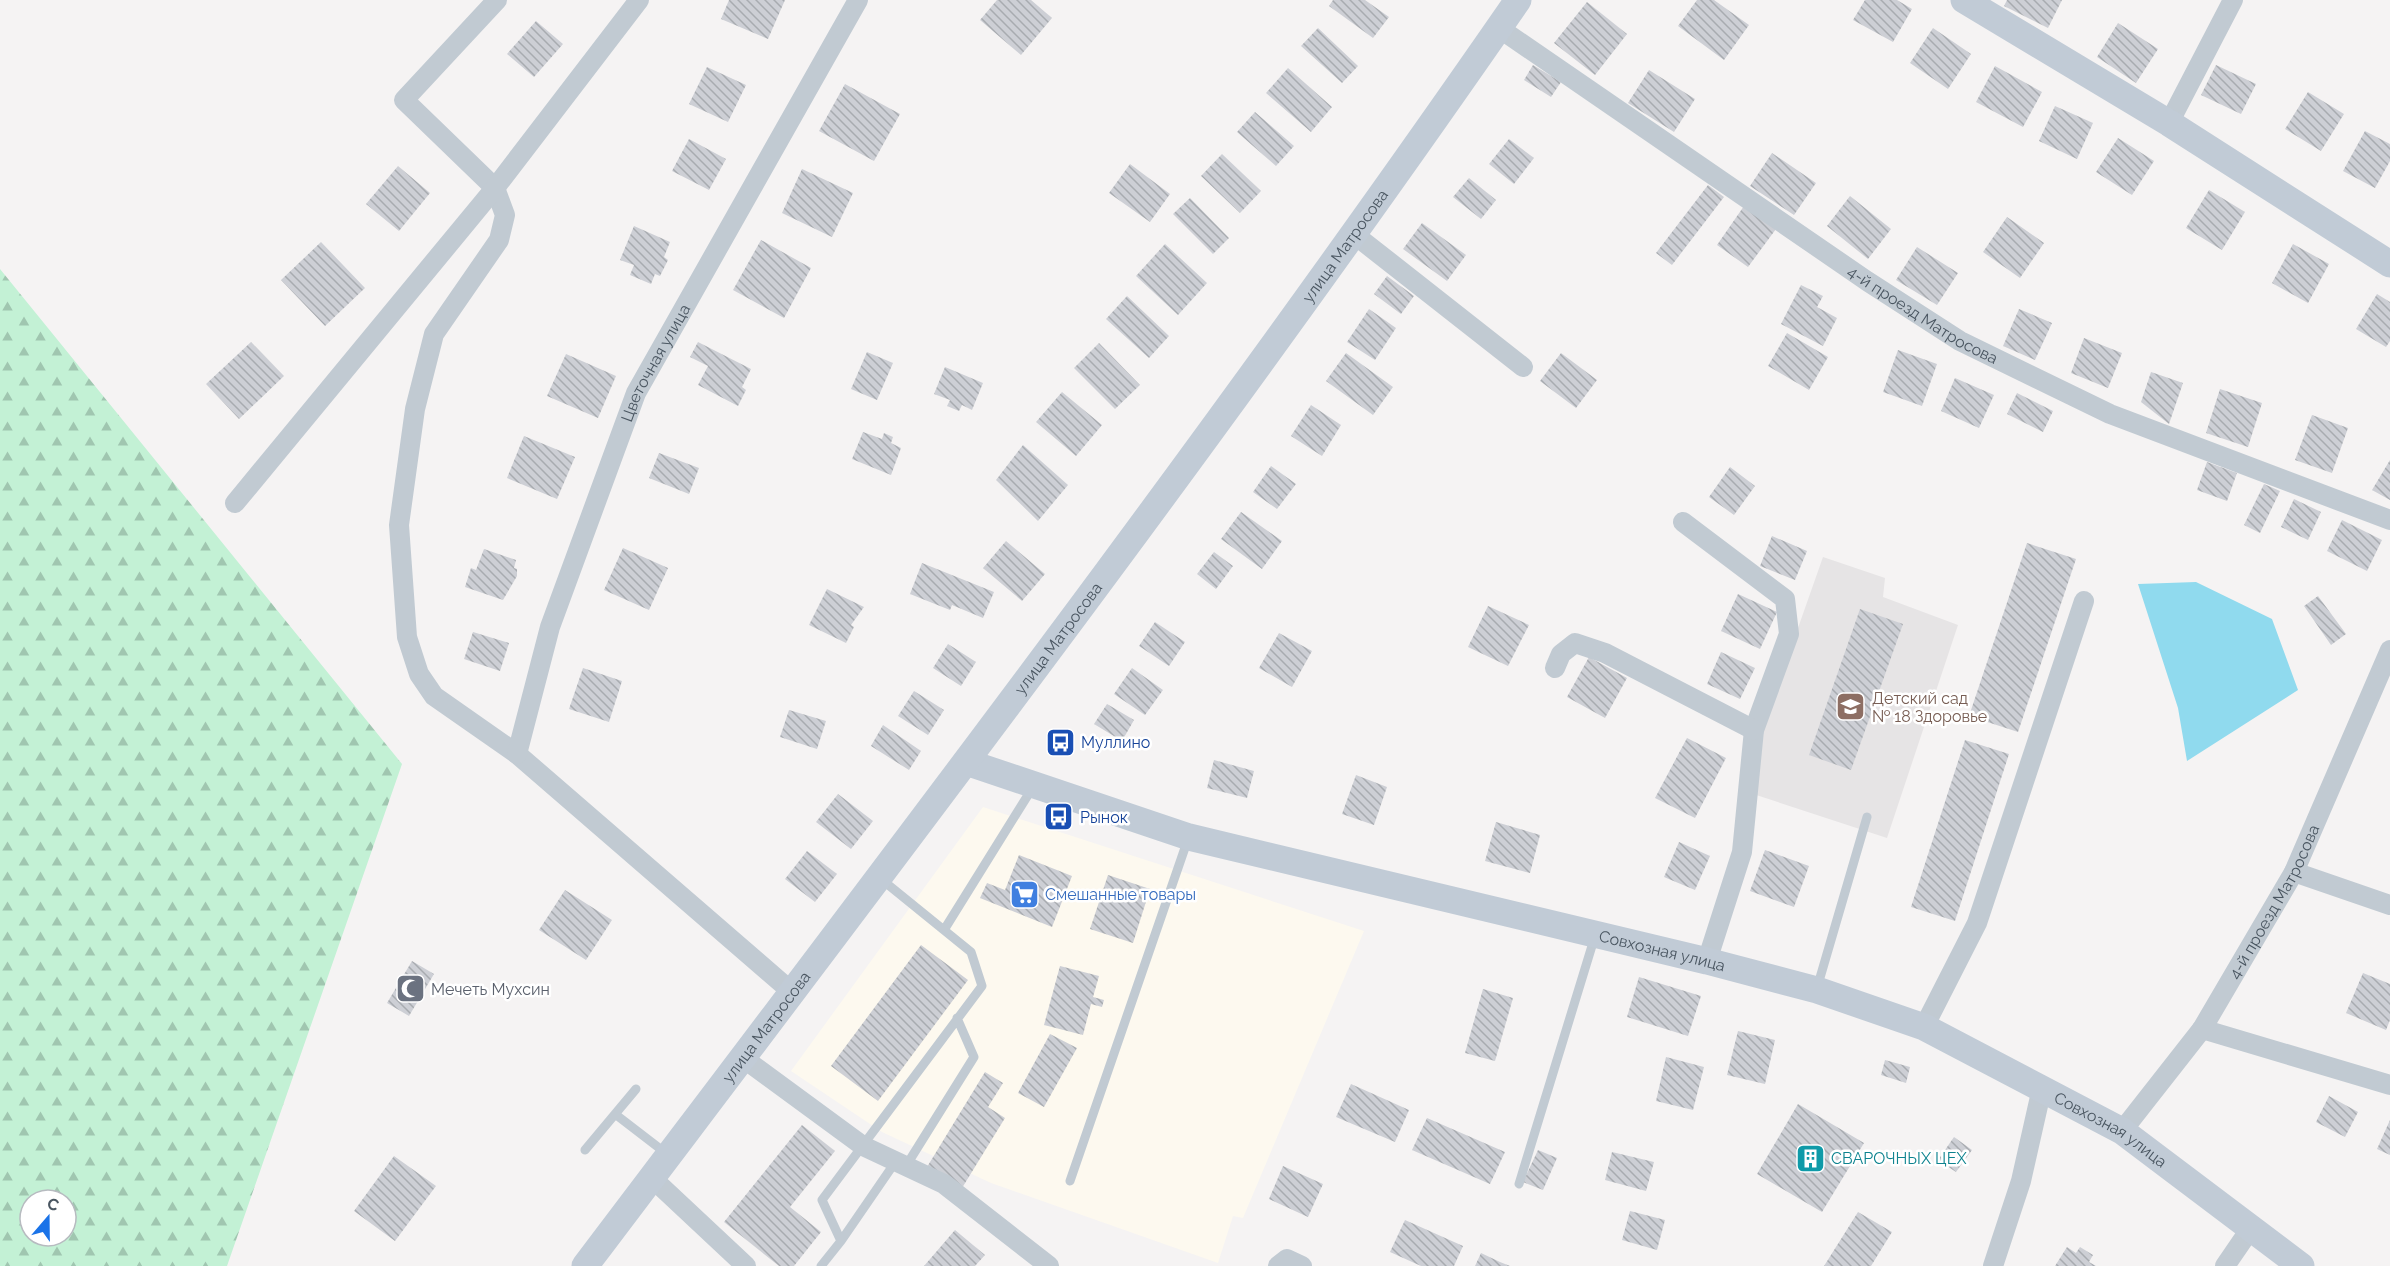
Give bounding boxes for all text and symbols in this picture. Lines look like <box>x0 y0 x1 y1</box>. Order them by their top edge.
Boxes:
street label: улица Матросова <box>1298 186 1392 306</box>
street label: 4-й проезд Матросова <box>1844 261 2001 368</box>
street label: Цветочная улица <box>617 301 694 424</box>
street label: улица Матросова <box>1010 579 1106 698</box>
place label: Детский сад № 18 Здоровье <box>1872 689 1987 726</box>
school or university icon: Детский сад № 18 Здоровье <box>1835 691 1867 723</box>
bus stop icon: Муллино <box>1044 726 1076 758</box>
place label: Муллино <box>1081 733 1150 752</box>
bus stop icon: Рынок <box>1043 801 1075 833</box>
place label: Рынок <box>1080 808 1128 827</box>
street label: 4-й проезд Матросова <box>2224 822 2323 982</box>
supermarket icon: Смешанные товары <box>1008 878 1040 910</box>
place label: Смешанные товары <box>1045 885 1196 904</box>
street label: Совхозная улица <box>1597 926 1728 975</box>
street label: улица Матросова <box>718 967 814 1086</box>
mosque icon: Мечеть Мухсин <box>394 973 426 1005</box>
place label: Мечеть Мухсин <box>431 980 550 999</box>
street label: Совхозная улица <box>2051 1088 2171 1171</box>
building icon: СВАРОЧНЫХ ЦЕХ <box>1794 1142 1826 1174</box>
place label: СВАРОЧНЫХ ЦЕХ <box>1831 1149 1968 1168</box>
north arrow <box>18 1188 78 1248</box>
text: С <box>45 1194 61 1215</box>

